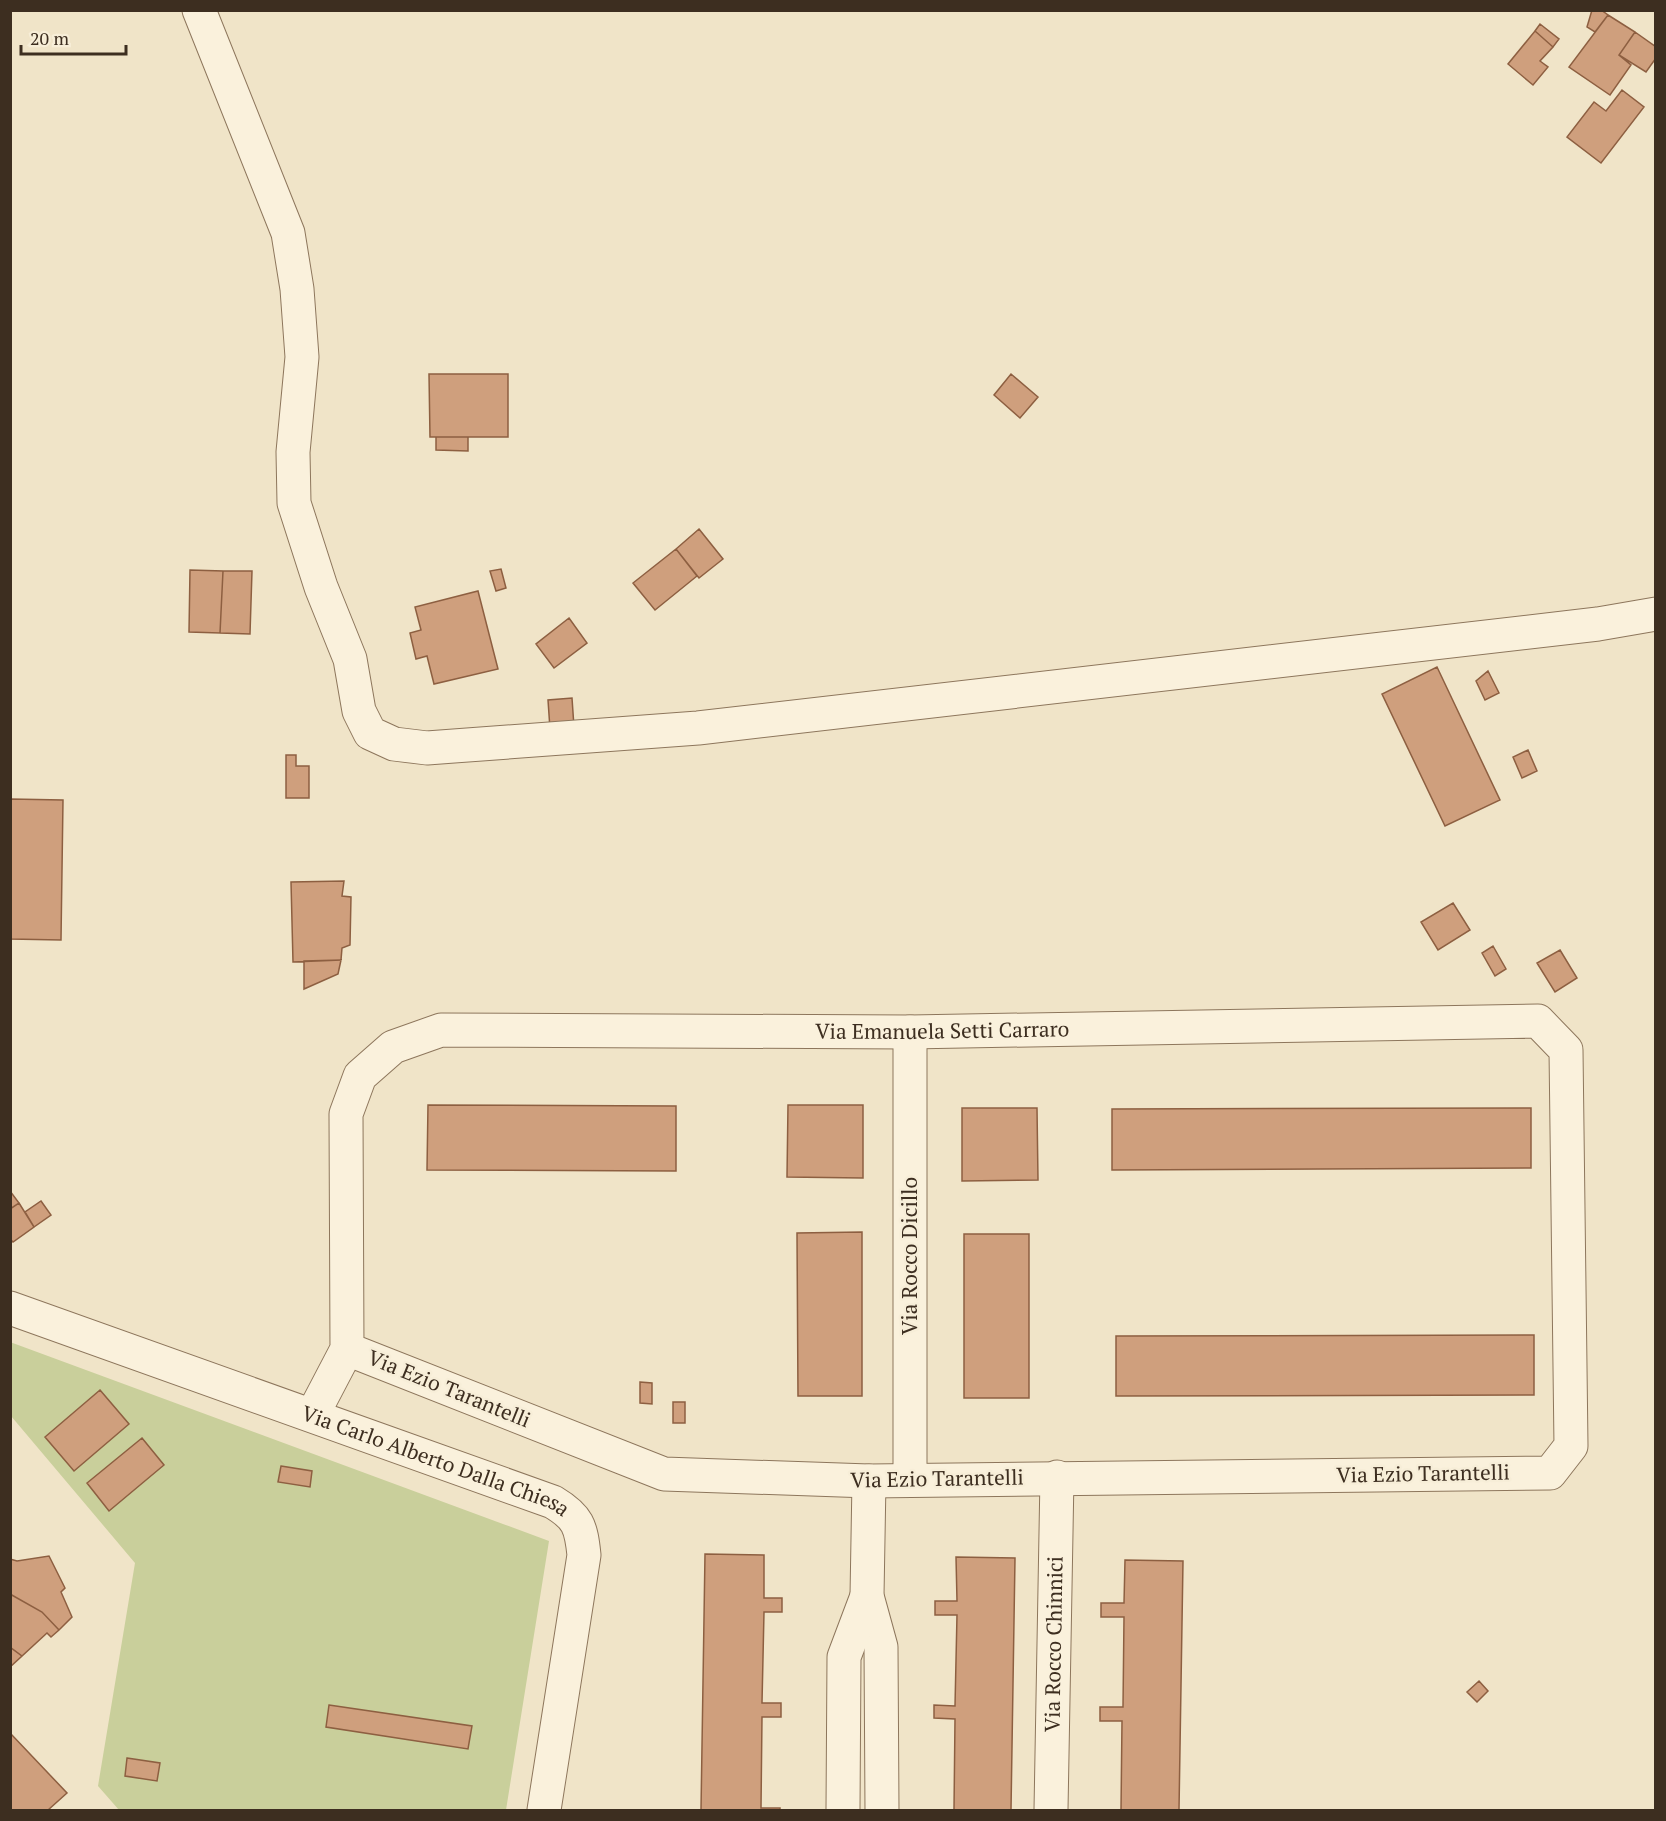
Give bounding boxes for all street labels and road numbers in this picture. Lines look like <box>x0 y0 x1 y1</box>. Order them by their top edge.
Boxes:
street label: Via Emanuela Setti Carraro <box>815 1014 1070 1045</box>
street label: Via Rocco Dicillo <box>895 1177 923 1335</box>
street label: Via Ezio Tarantelli <box>364 1343 535 1434</box>
street label: Via Carlo Alberto Dalla Chiesa <box>298 1398 576 1522</box>
street label: Via Ezio Tarantelli <box>1336 1457 1510 1489</box>
street label: Via Ezio Tarantelli <box>850 1462 1024 1494</box>
street label: Via Rocco Chinnici <box>1037 1556 1069 1732</box>

